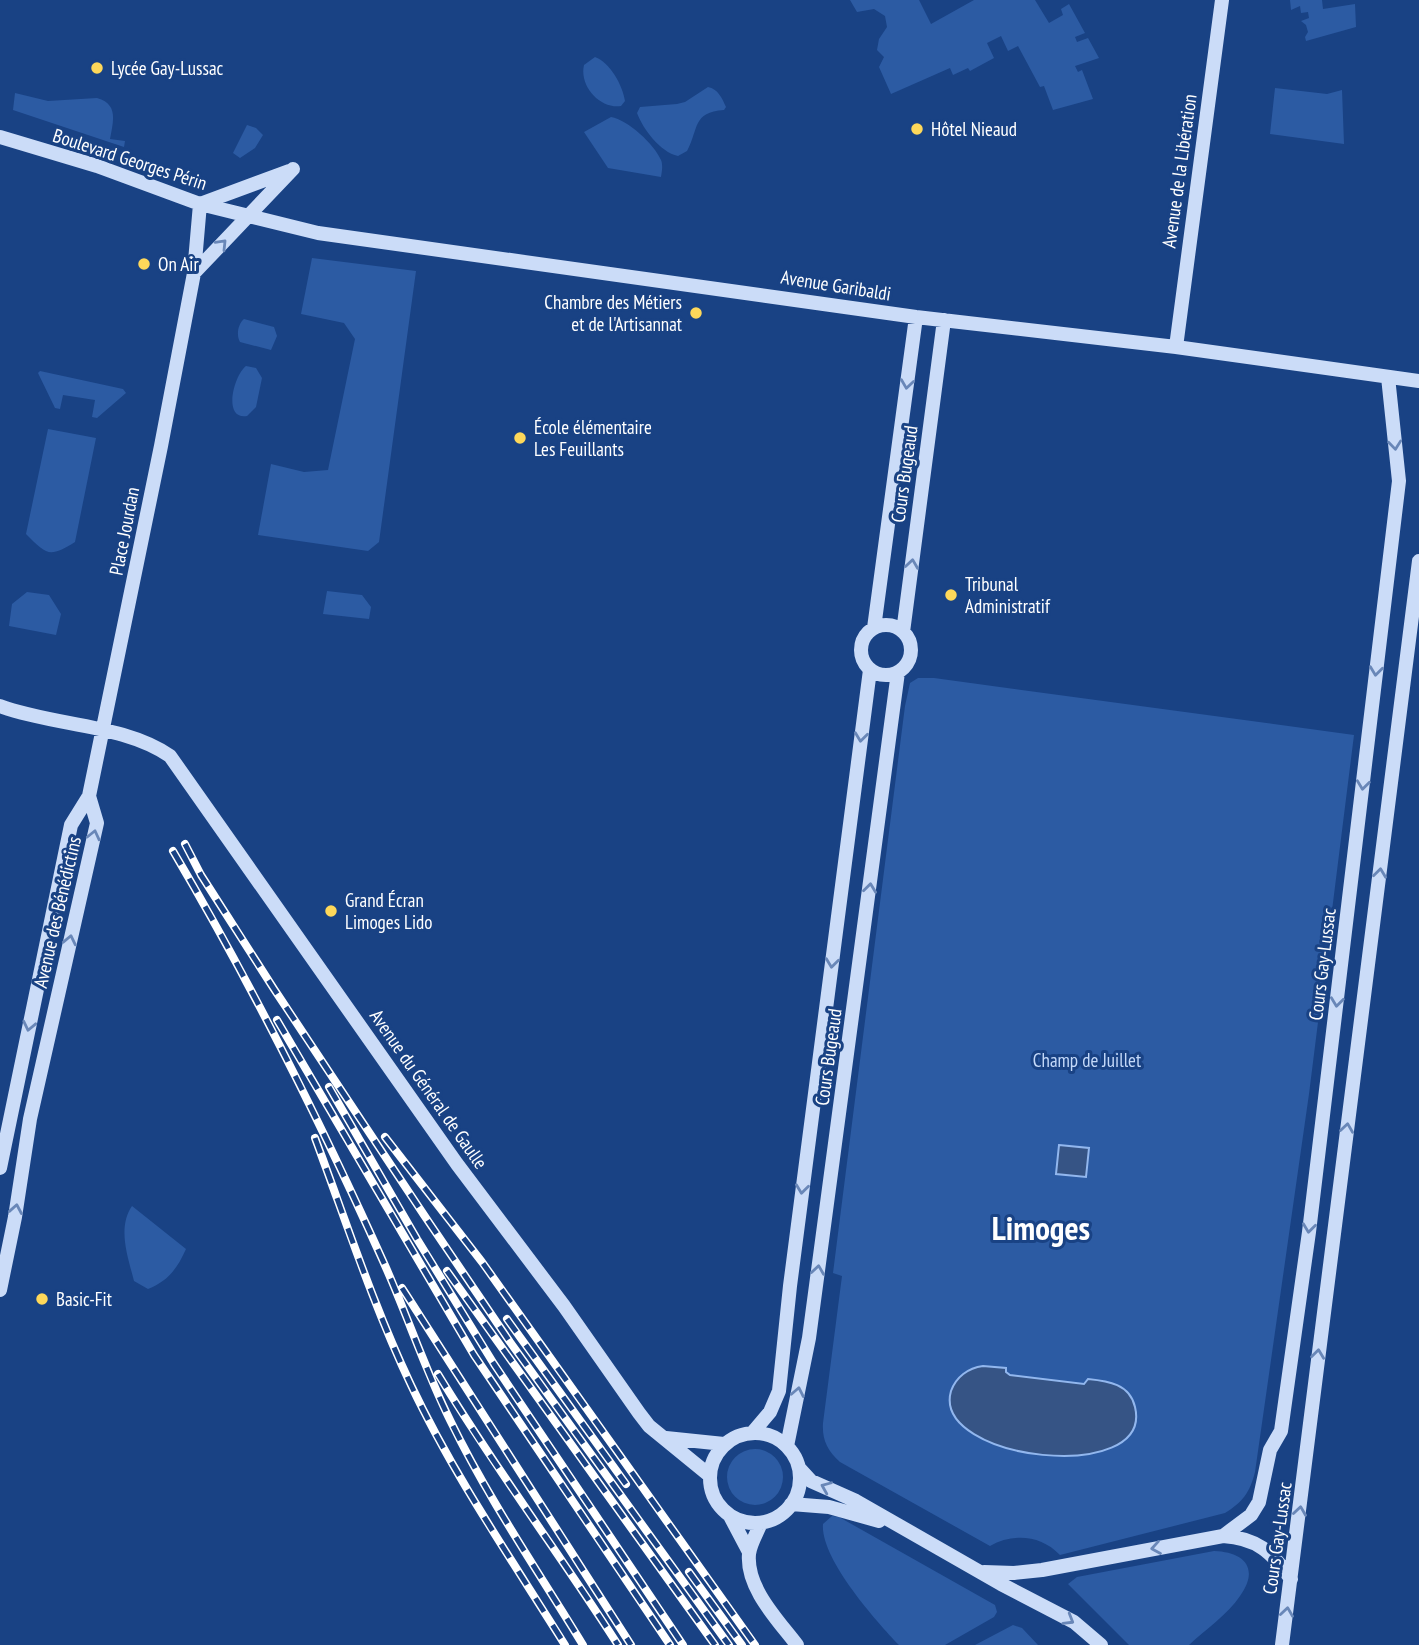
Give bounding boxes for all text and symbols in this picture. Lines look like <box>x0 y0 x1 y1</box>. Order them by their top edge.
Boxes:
place label: Lycée Gay-Lussac <box>111 56 224 80</box>
marker: Lycée Gay-Lussac <box>89 60 105 76</box>
street label: Avenue de la Libération <box>1156 93 1202 249</box>
place label: Hôtel Nieaud <box>931 117 1017 141</box>
marker: Hôtel Nieaud <box>909 121 925 137</box>
street label: Boulevard Georges Périn <box>50 123 210 195</box>
one-way arrow <box>213 239 226 252</box>
place label: On Air <box>158 252 199 276</box>
marker: On Air <box>136 256 152 272</box>
street label: Avenue Garibaldi <box>779 264 893 306</box>
place label: Chambre des Métiers et de l'Artisannat <box>544 290 683 336</box>
marker: Chambre des Métiers et de l'Artisannat <box>688 305 704 321</box>
one-way arrow <box>899 379 914 390</box>
place label: École élémentaire Les Feuillants <box>534 415 652 461</box>
street label: Cours Bugeaud <box>885 424 923 524</box>
marker: École élémentaire Les Feuillants <box>512 430 528 446</box>
one-way arrow <box>1387 439 1402 450</box>
street label: Place Jourdan <box>104 485 144 577</box>
one-way arrow <box>904 558 919 570</box>
place label: Tribunal Administratif <box>965 572 1051 618</box>
marker: Tribunal Administratif <box>943 587 959 603</box>
one-way arrow <box>1369 665 1384 676</box>
one-way arrow <box>854 732 869 743</box>
one-way arrow <box>1355 779 1370 791</box>
one-way arrow <box>86 829 100 841</box>
street label: Avenue des Bénédictins <box>28 834 86 990</box>
one-way arrow <box>1372 867 1387 879</box>
one-way arrow <box>862 882 877 894</box>
place label: Grand Écran Limoges Lido <box>345 888 433 934</box>
marker: Grand Écran Limoges Lido <box>323 903 339 919</box>
street label: Cours Gay-Lussac <box>1303 906 1341 1022</box>
one-way arrow <box>62 934 77 946</box>
one-way arrow <box>825 957 840 969</box>
one-way arrow <box>1329 996 1344 1008</box>
street label: Avenue du Général de Gaulle <box>365 1005 493 1174</box>
street label: Cours Bugeaud <box>809 1007 847 1107</box>
one-way arrow <box>23 1020 38 1032</box>
park label: Champ de Juillet <box>1033 1048 1142 1072</box>
one-way arrow <box>1339 1123 1354 1134</box>
one-way arrow <box>795 1183 810 1194</box>
one-way arrow <box>8 1203 23 1215</box>
district label: Limoges <box>992 1206 1090 1249</box>
one-way arrow <box>1302 1222 1317 1234</box>
one-way arrow <box>811 1264 826 1276</box>
place label: Basic-Fit <box>56 1287 113 1311</box>
marker: Basic-Fit <box>34 1291 50 1307</box>
one-way arrow <box>1310 1348 1325 1360</box>
one-way arrow <box>790 1386 805 1398</box>
street label: Cours Gay-Lussac <box>1257 1480 1297 1596</box>
one-way arrow <box>821 1481 833 1495</box>
one-way arrow <box>1293 1506 1308 1517</box>
one-way arrow <box>1150 1540 1162 1555</box>
one-way arrow <box>1279 1606 1294 1618</box>
one-way arrow <box>1061 1611 1074 1624</box>

